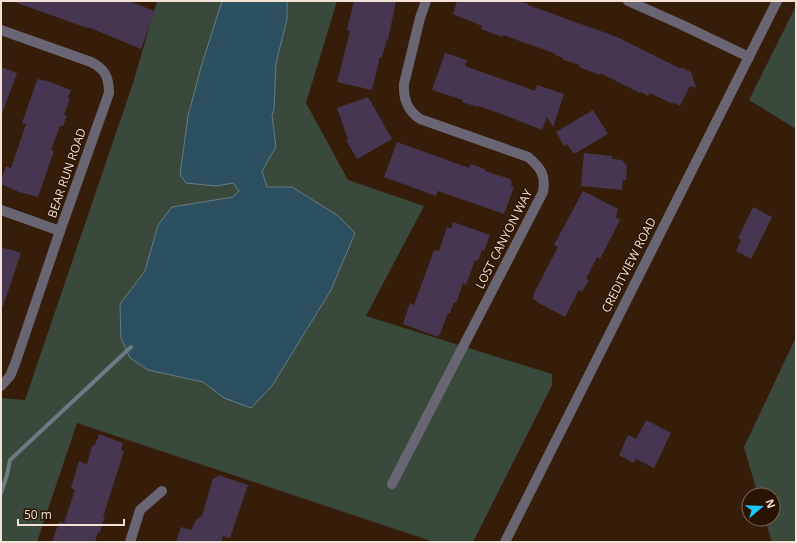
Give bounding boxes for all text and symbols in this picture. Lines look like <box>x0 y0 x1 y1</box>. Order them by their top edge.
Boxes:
street label: BEAR RUN ROAD <box>43 126 90 220</box>
street label: LOST CANYON WAY <box>471 186 536 291</box>
street label: CREDITVIEW ROAD <box>597 214 660 315</box>
north arrow <box>741 487 781 527</box>
text: N <box>762 497 779 510</box>
scale bar <box>18 501 124 527</box>
text: 50 m <box>24 506 52 523</box>

